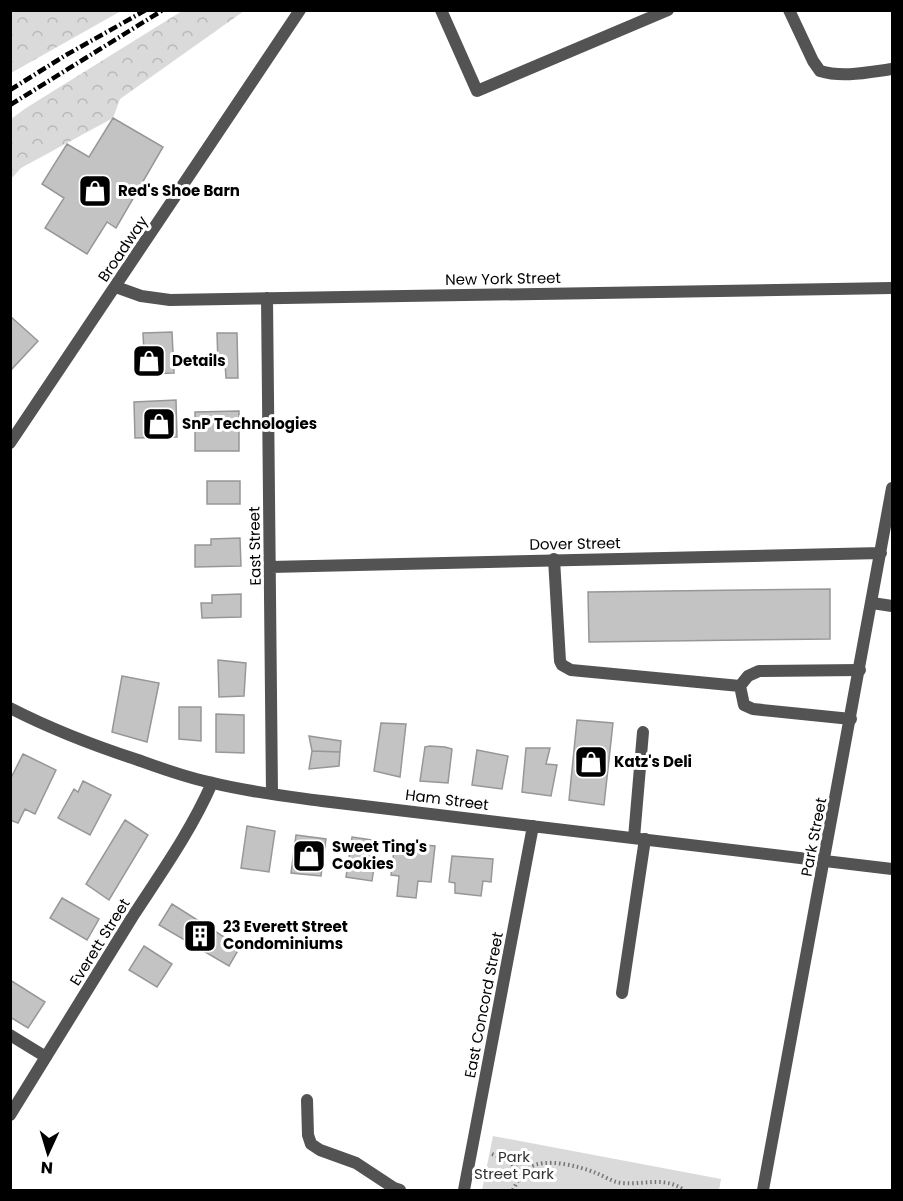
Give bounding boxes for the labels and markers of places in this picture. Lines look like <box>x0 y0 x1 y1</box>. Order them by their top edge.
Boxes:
shop icon: Red's Shoe Barn <box>77 173 113 209</box>
place label: Red's Shoe Barn <box>118 180 240 201</box>
shop icon: Details <box>131 343 167 379</box>
place label: Details <box>172 350 226 371</box>
shop icon: SnP Technologies <box>141 406 177 442</box>
place label: SnP Technologies <box>182 413 317 434</box>
shop icon: Katz's Deli <box>573 744 609 780</box>
place label: Katz's Deli <box>614 751 692 772</box>
place label: Sweet Ting's Cookies <box>332 836 427 874</box>
shop icon: Sweet Ting's Cookies <box>291 838 327 874</box>
place label: 23 Everett Street Condominiums <box>223 916 348 954</box>
building icon: 23 Everett Street Condominiums <box>182 918 218 954</box>

